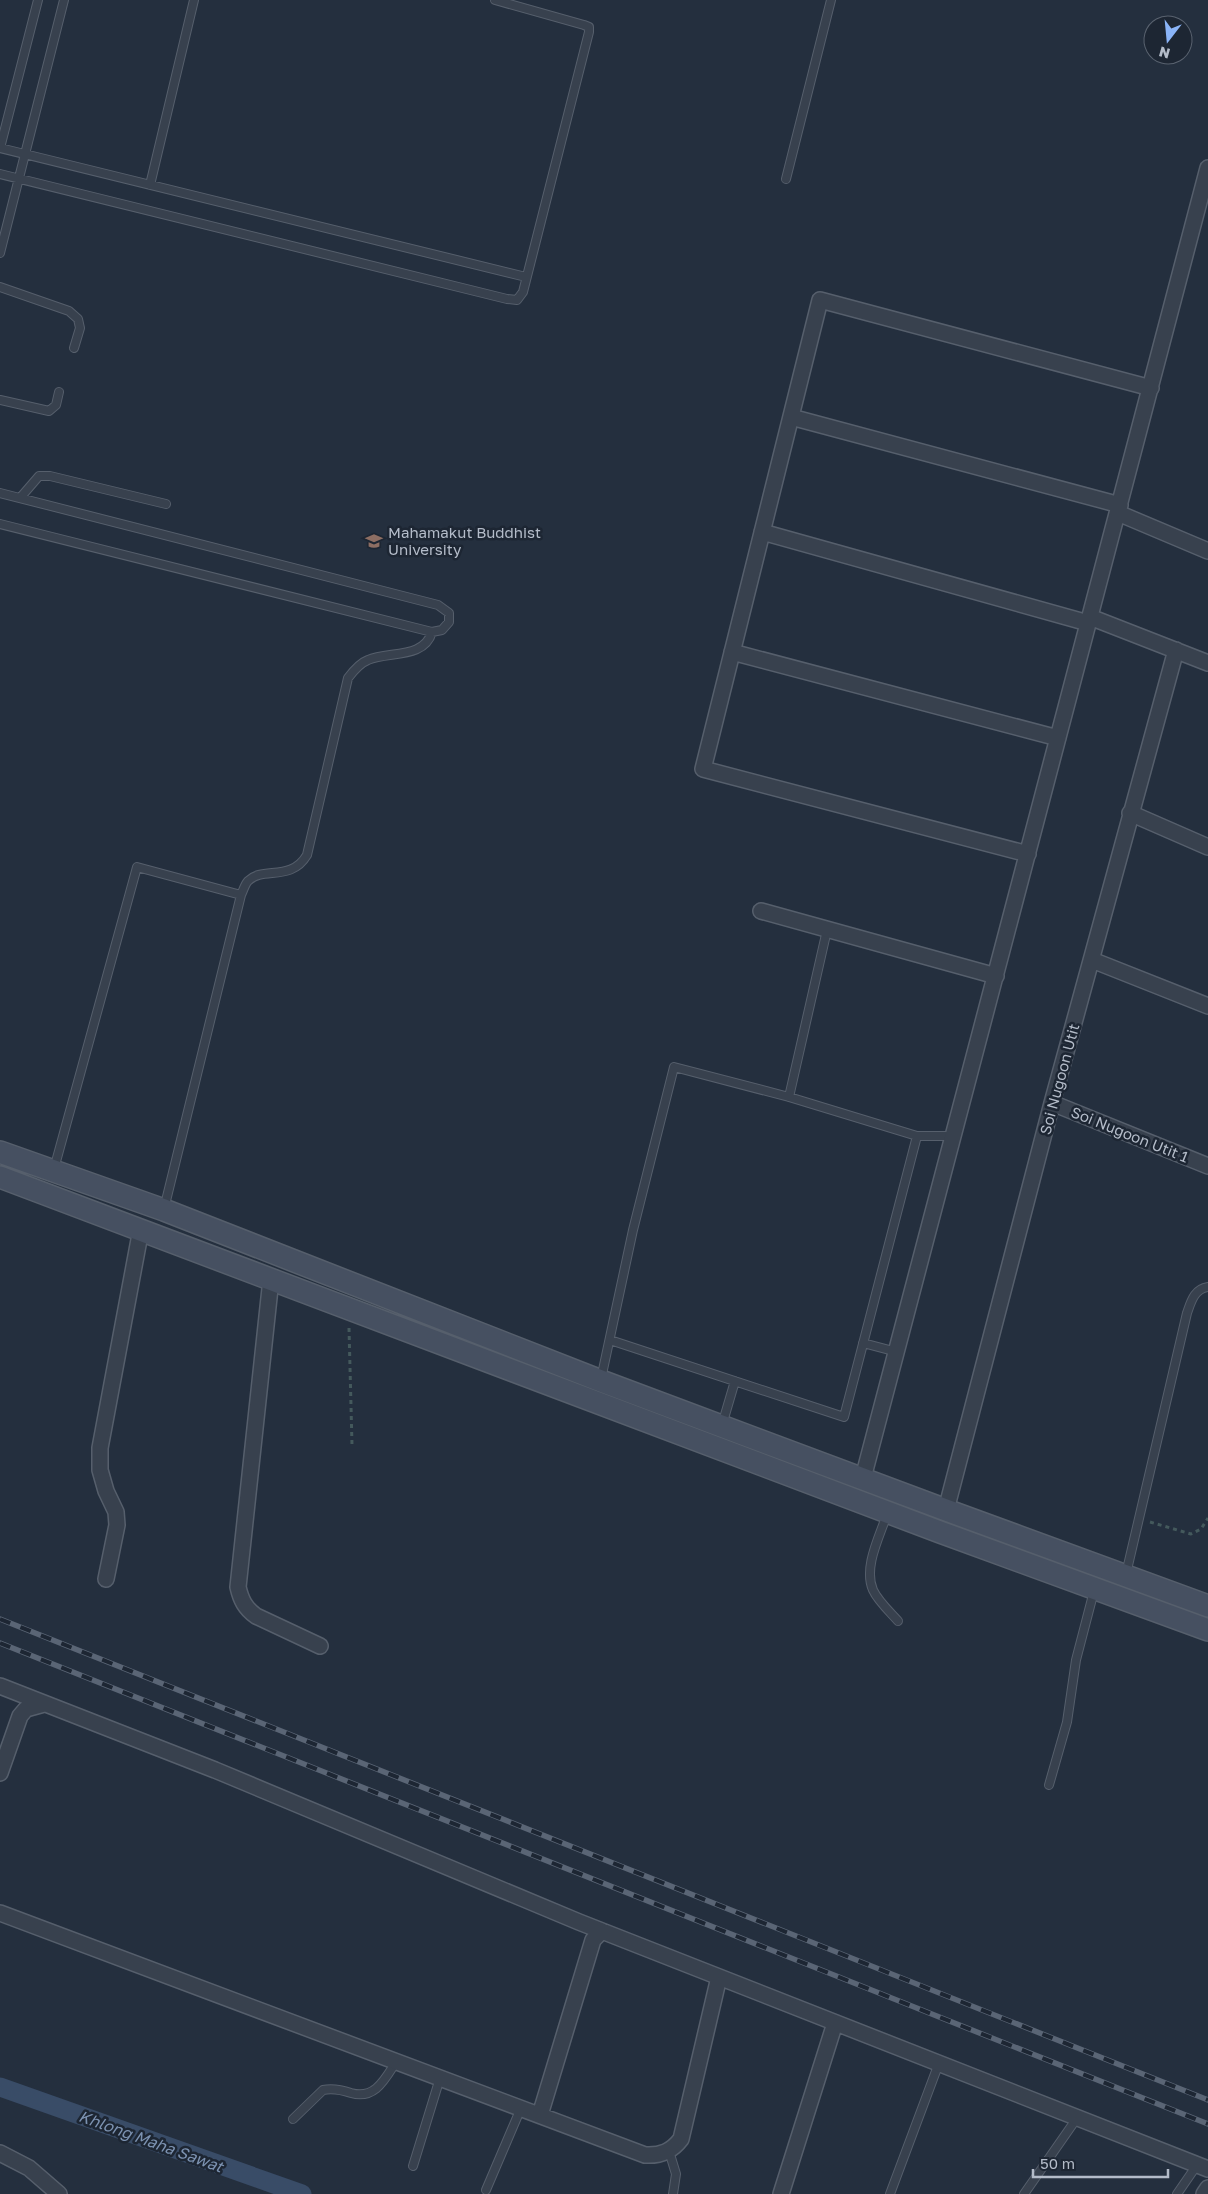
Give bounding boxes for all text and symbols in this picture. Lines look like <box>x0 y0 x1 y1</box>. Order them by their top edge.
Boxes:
north arrow <box>1143 15 1193 65</box>
text: N <box>1157 43 1172 63</box>
place label: Mahamakut Buddhist University <box>388 523 541 558</box>
school or university icon: Mahamakut Buddhist University <box>364 531 384 551</box>
street label: Soi Nugoon Utit <box>1036 1022 1082 1136</box>
street label: Soi Nugoon Utit 1 <box>1069 1102 1191 1166</box>
water label: Khlong Maha Sawat <box>76 2106 227 2177</box>
scale bar <box>1033 2146 1168 2178</box>
text: 50 m <box>1040 2154 1075 2172</box>

